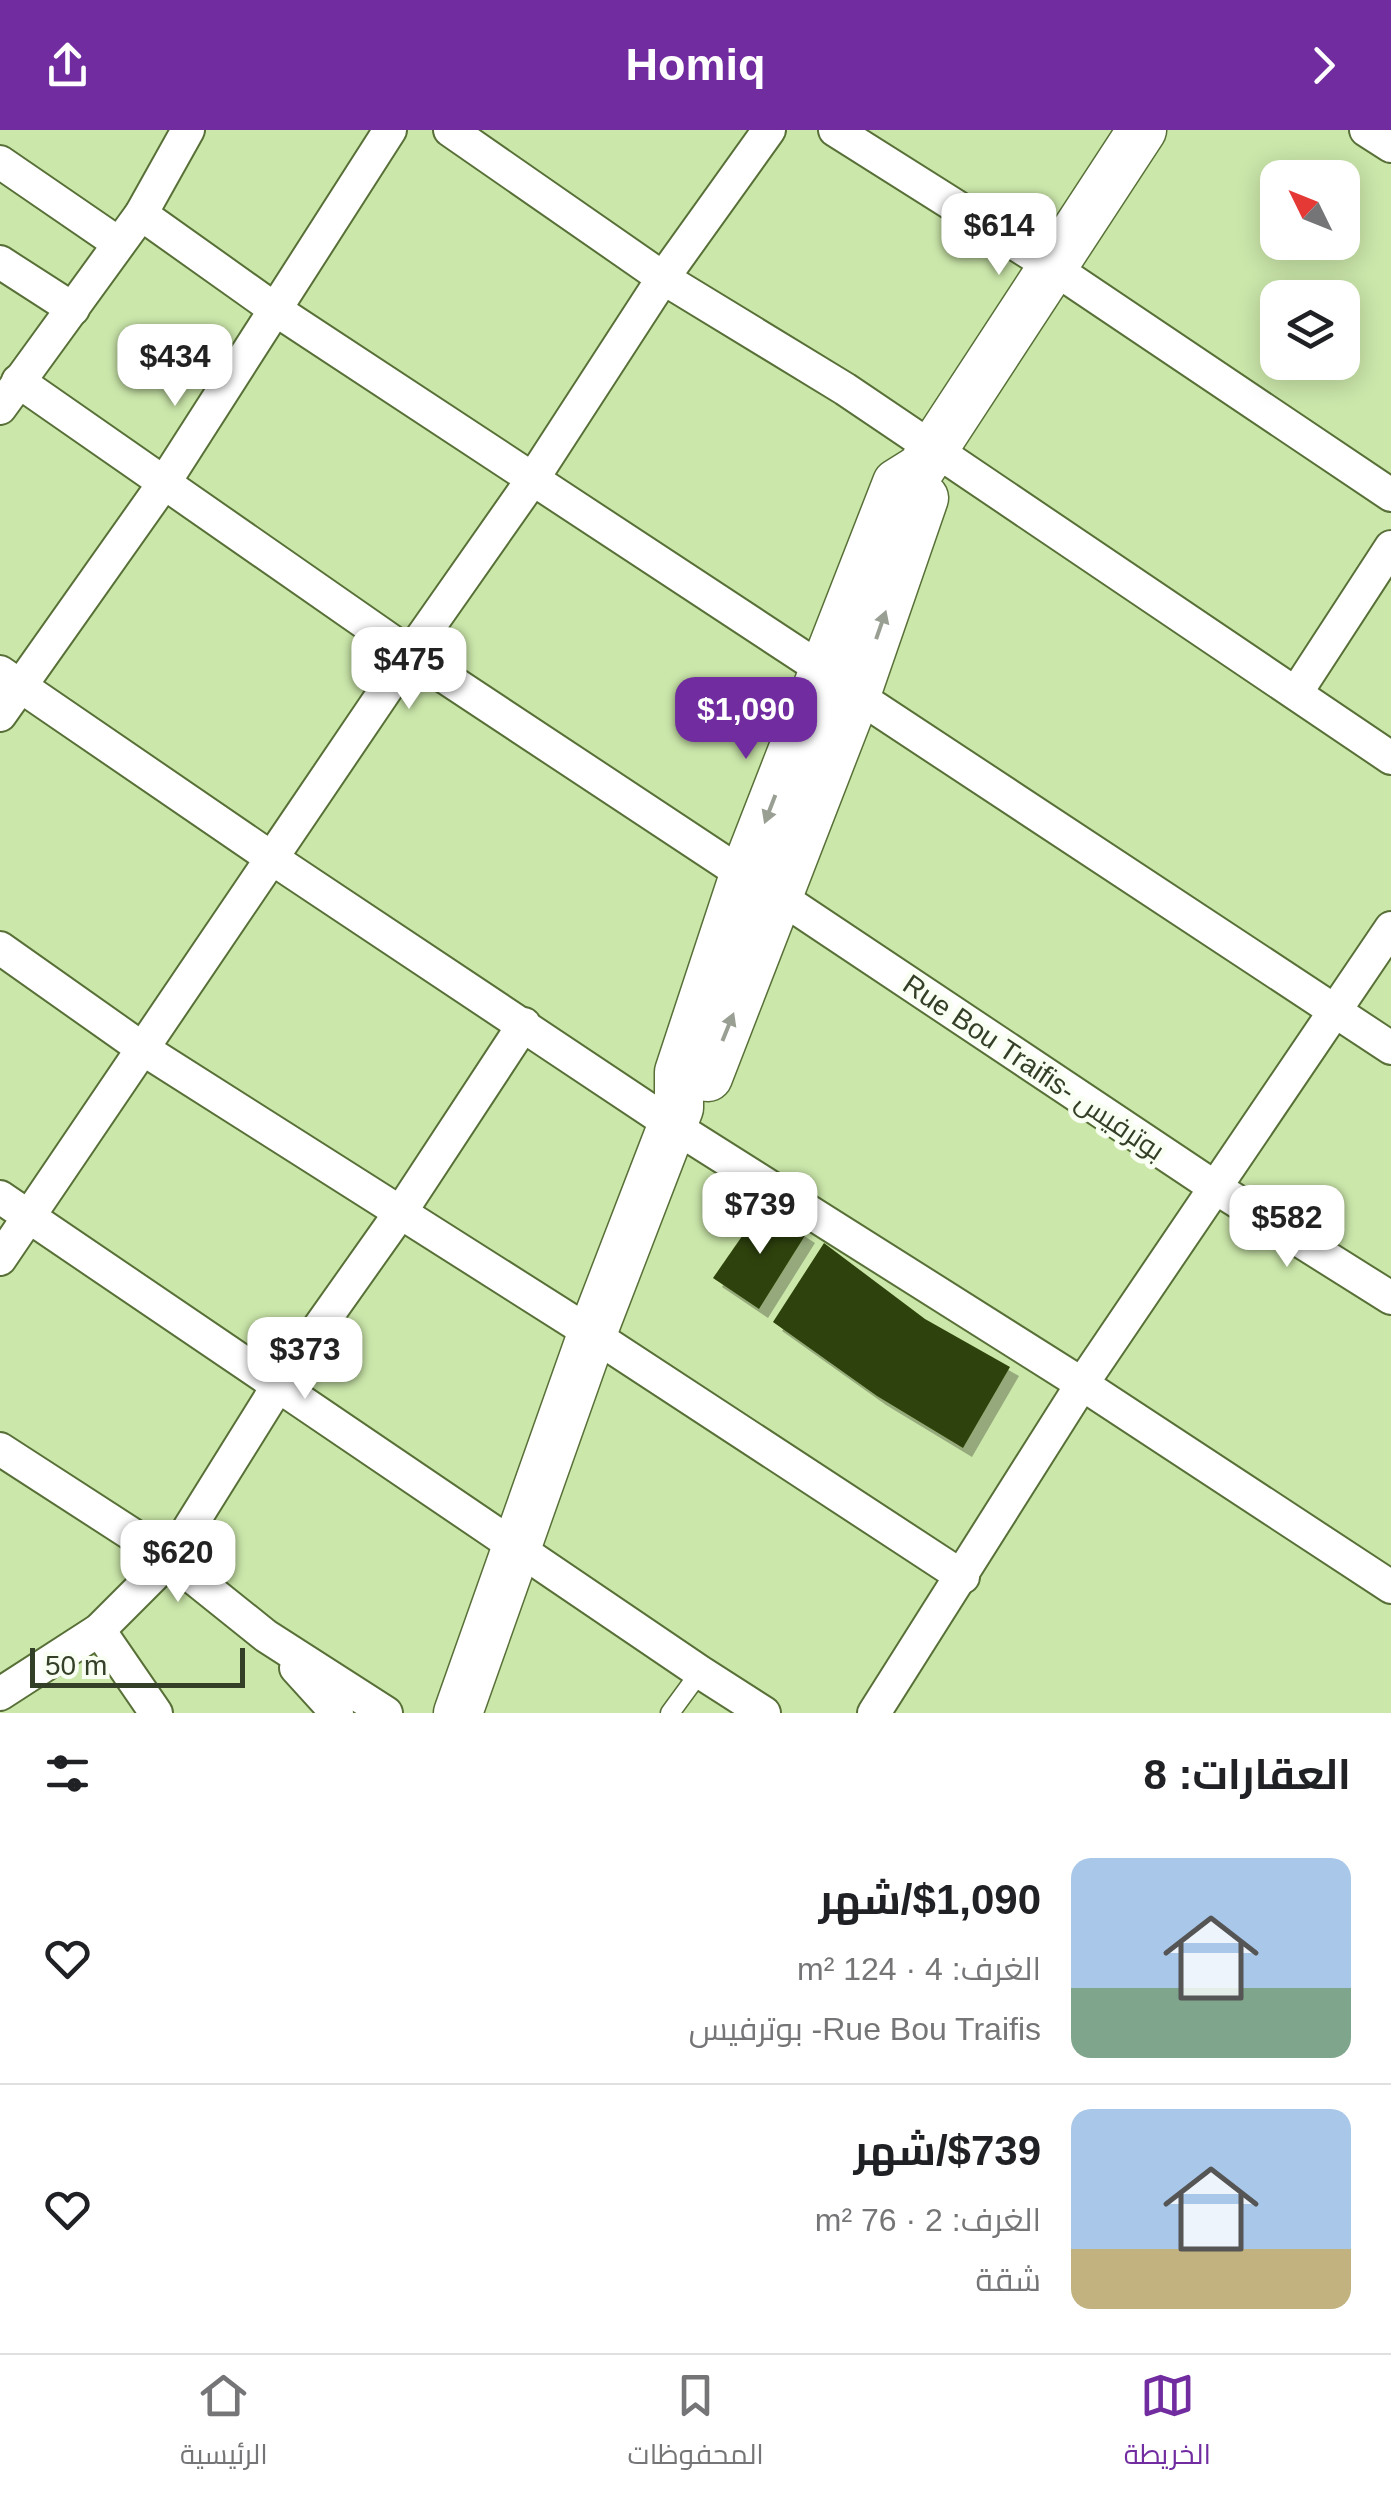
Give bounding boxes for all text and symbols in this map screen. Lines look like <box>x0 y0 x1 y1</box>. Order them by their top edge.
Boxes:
icon: share <box>40 38 95 93</box>
icon: forward <box>1296 38 1351 93</box>
text: Homiq <box>626 39 766 90</box>
north arrow <box>1260 160 1360 260</box>
map controls <box>1260 160 1360 380</box>
pin: $614 <box>940 193 1058 278</box>
text: $614 <box>963 207 1035 243</box>
button: layers <box>1260 280 1360 380</box>
pin: $434 <box>116 324 234 409</box>
text: $434 <box>139 338 211 374</box>
one-way arrow <box>874 609 889 639</box>
pin: $475 <box>350 627 468 712</box>
text: $475 <box>373 641 445 677</box>
pin: $1,090 <box>665 677 827 762</box>
text: $1,090 <box>697 691 795 727</box>
one-way arrow <box>762 794 777 824</box>
street label: Rue Bou Traifis- بوترفيس <box>897 968 1170 1167</box>
one-way arrow <box>721 1011 737 1041</box>
pin: $739 <box>701 1172 819 1257</box>
pin: $582 <box>1228 1185 1346 1270</box>
text: $739 <box>724 1186 796 1222</box>
text: $582 <box>1251 1199 1323 1235</box>
pin: $373 <box>246 1317 364 1402</box>
text: $373 <box>269 1331 341 1367</box>
pin: $620 <box>119 1520 237 1605</box>
text: $620 <box>142 1534 214 1570</box>
scale bar <box>30 1643 245 1688</box>
text: 50 m <box>45 1650 107 1681</box>
icon: filters <box>40 1746 95 1801</box>
text: العقارات: 8 <box>1143 1751 1351 1798</box>
text: $1,090/شهر <box>819 1876 1041 1923</box>
icon: home <box>1151 1898 1271 2018</box>
icon: heart <box>40 1931 95 1986</box>
text: الغرف: 4 · 124 m² <box>797 1951 1041 1987</box>
text: Rue Bou Traifis- بوترفيس <box>689 2011 1041 2047</box>
text: $739/شهر <box>854 2127 1041 2174</box>
icon: home <box>1151 2149 1271 2269</box>
icon: heart <box>40 2182 95 2237</box>
text: الغرف: 2 · 76 m² <box>815 2202 1041 2238</box>
text: شقة <box>976 2262 1041 2298</box>
tab: الرئيسية <box>180 2368 268 2480</box>
tab: المحفوظات <box>628 2368 764 2480</box>
tab: الخريطة <box>1124 2368 1211 2480</box>

